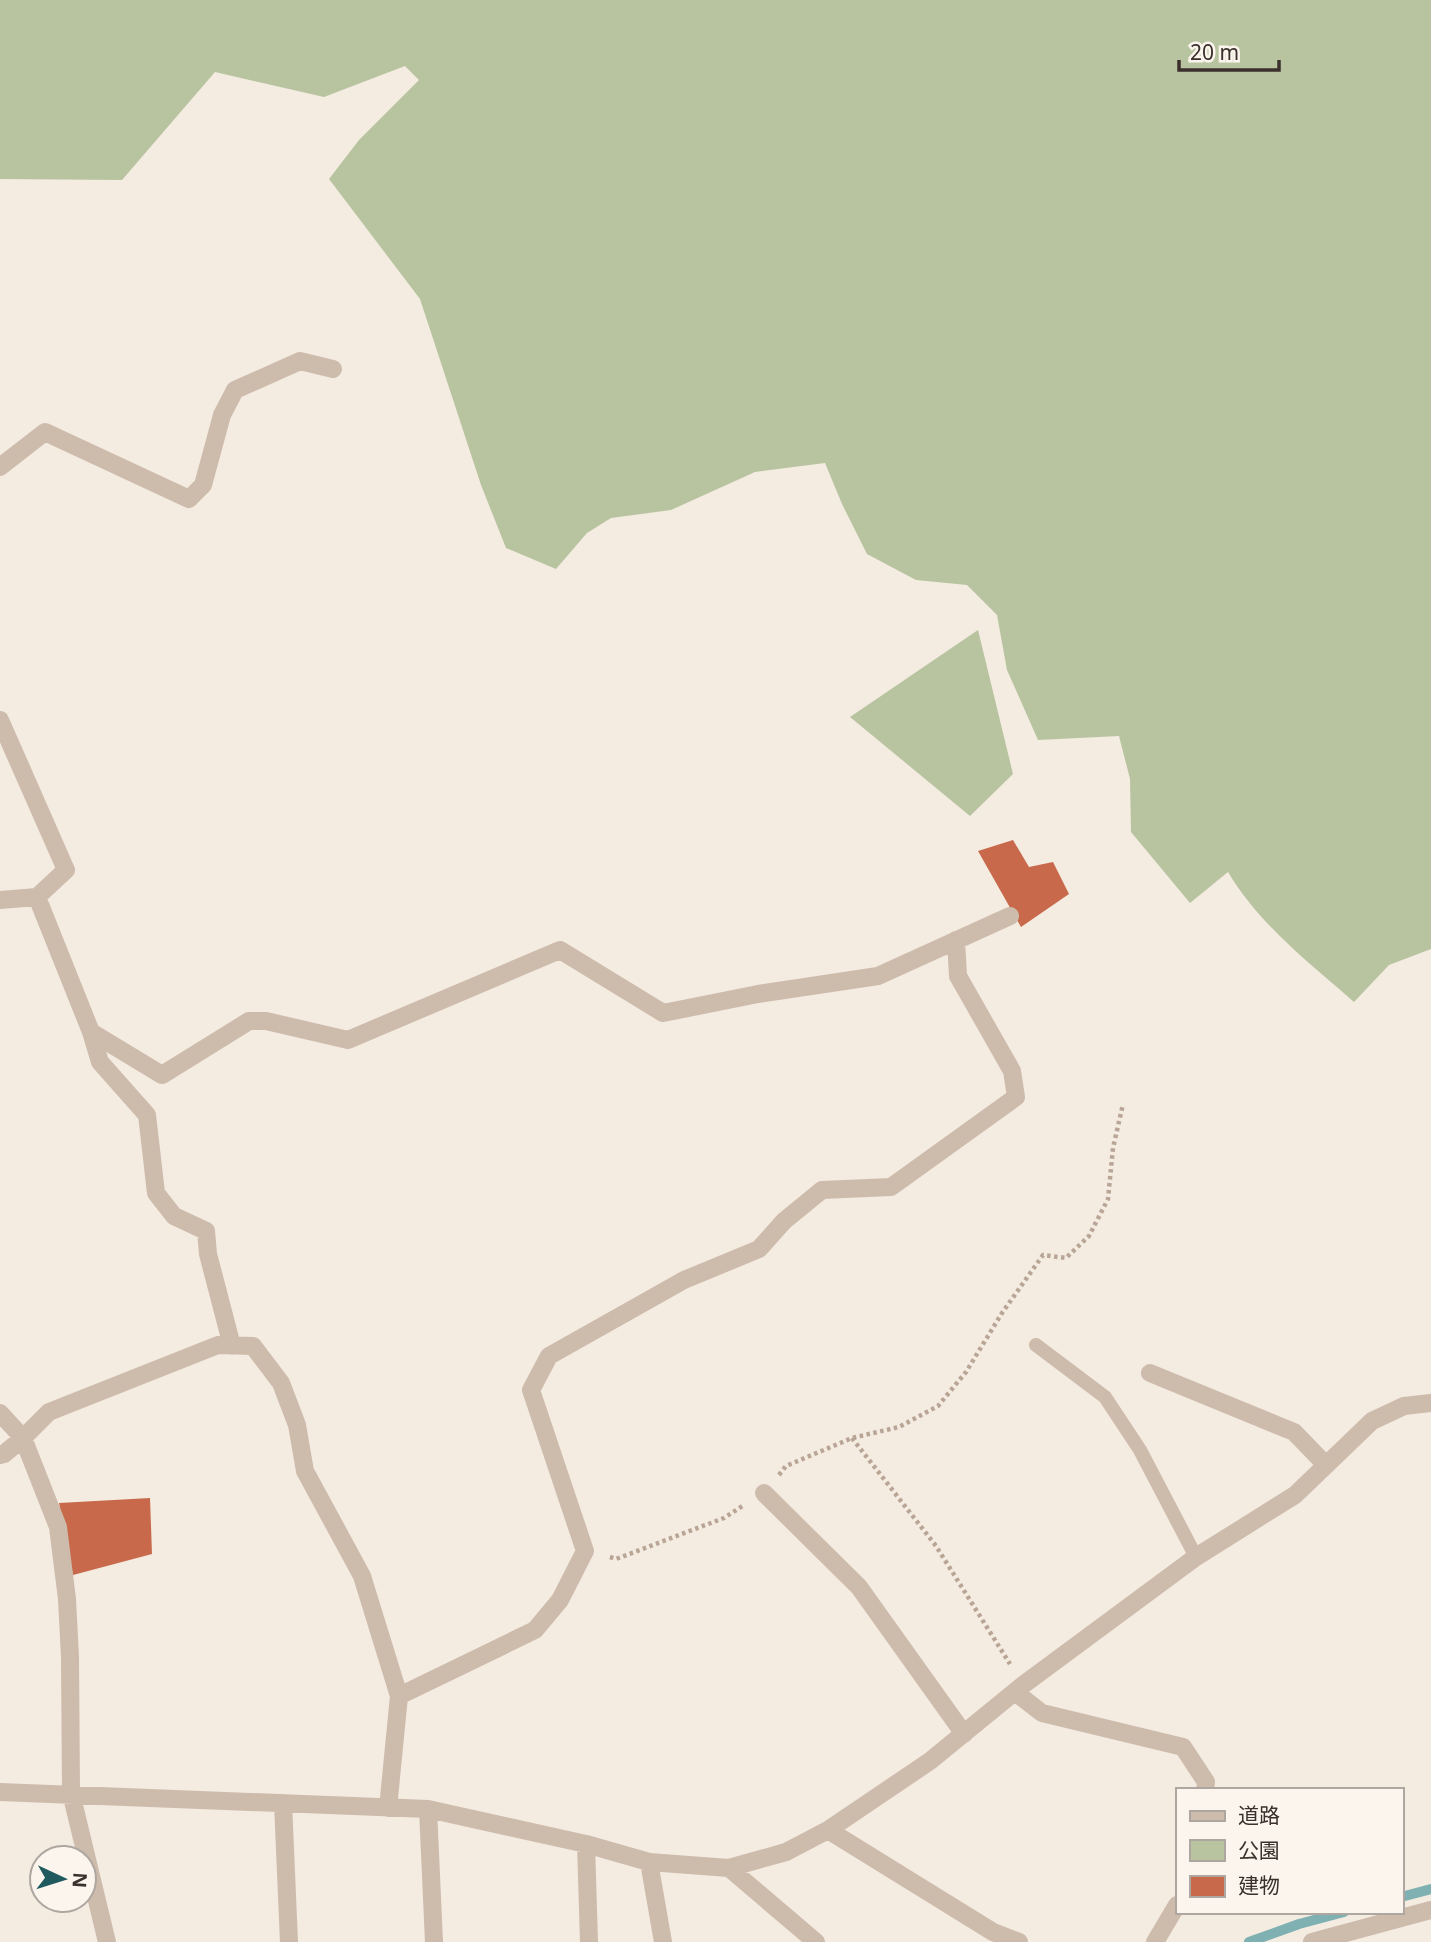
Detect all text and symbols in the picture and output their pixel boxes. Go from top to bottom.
scale bar [1179,28,1279,72]
text: 20 m [1190,38,1239,66]
legend [1176,1788,1403,1914]
text: 道路 [1238,1801,1280,1829]
text: 公園 [1238,1836,1280,1864]
north arrow [28,1844,98,1914]
text: 建物 [1238,1871,1280,1899]
text: N [66,1872,93,1889]

